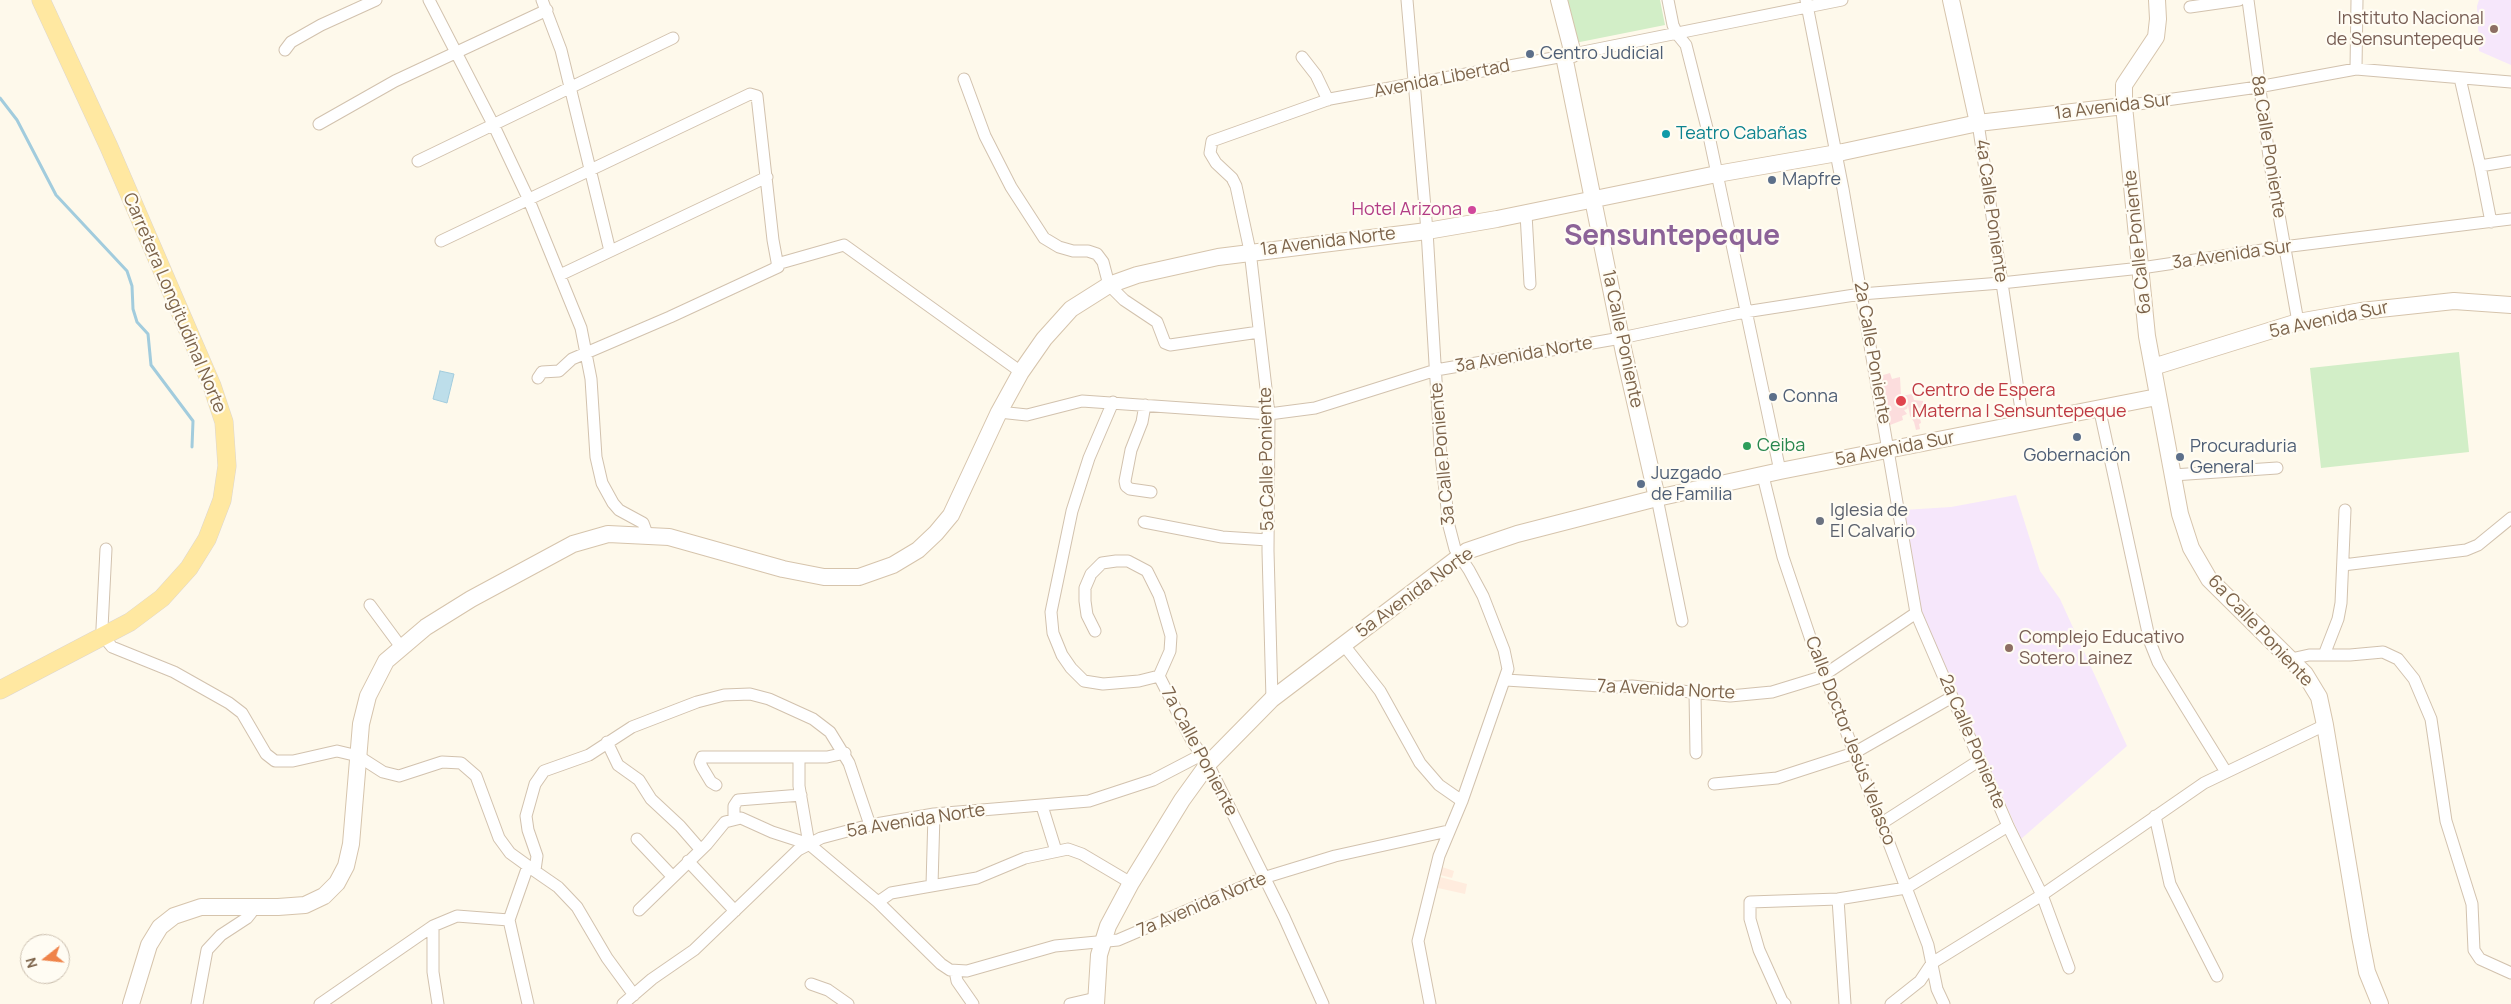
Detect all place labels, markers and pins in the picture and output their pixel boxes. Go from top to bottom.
place label: Instituto Nacional de Sensuntepeque [2326,8,2484,50]
marker: Instituto Nacional de Sensuntepeque [2488,23,2500,35]
place label: Centro Judicial [1540,43,1664,65]
marker: Centro Judicial [1524,48,1536,60]
place label: Teatro Cabañas [1676,123,1807,145]
marker: Teatro Cabañas [1660,128,1672,140]
place label: Mapfre [1782,169,1841,191]
marker: Mapfre [1766,174,1778,186]
place label: Hotel Arizona [1352,199,1462,221]
marker: Hotel Arizona [1466,204,1478,216]
place label: Centro de Espera Materna | Sensuntepeque [1912,380,2126,422]
place label: Conna [1783,386,1838,408]
marker: Conna [1767,391,1779,403]
marker: Centro de Espera Materna | Sensuntepeque [1894,394,1908,408]
marker: Gobernación [2071,431,2083,443]
place label: Ceiba [1757,435,1805,457]
place label: Procuraduria General [2190,436,2297,478]
marker: Ceiba [1741,440,1753,452]
place label: Gobernación [2024,445,2130,467]
marker: Procuraduria General [2174,451,2186,463]
place label: Juzgado de Familia [1651,463,1732,506]
marker: Juzgado de Familia [1635,478,1647,490]
place label: Iglesia de El Calvario [1830,500,1915,542]
marker: Iglesia de El Calvario [1814,515,1826,527]
place label: Complejo Educativo Sotero Lainez [2019,627,2184,670]
marker: Complejo Educativo Sotero Lainez [2003,642,2015,654]

